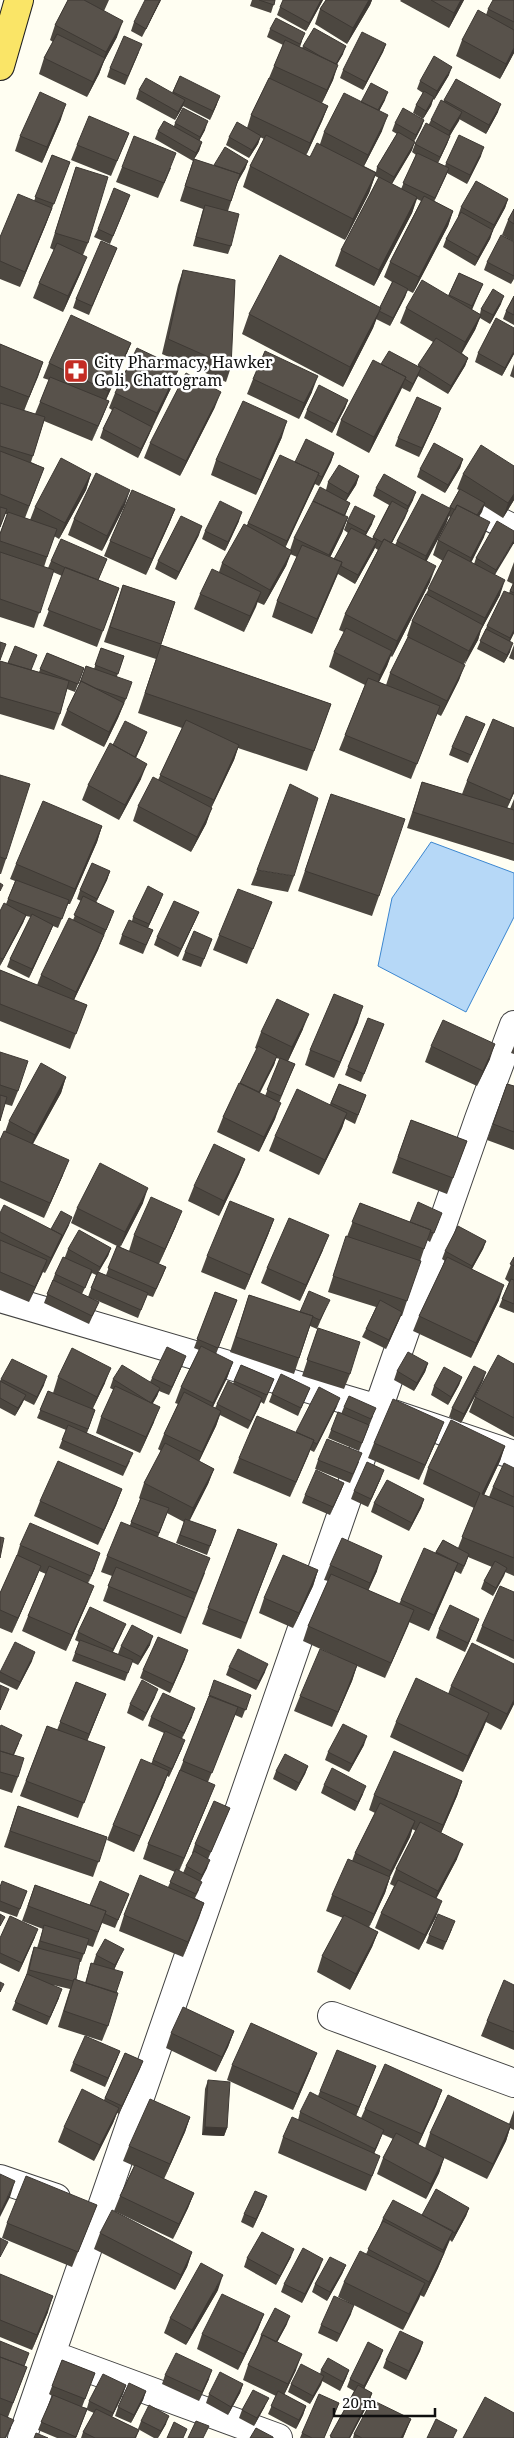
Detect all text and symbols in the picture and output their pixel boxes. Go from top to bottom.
place label: City Pharmacy, Hawker Goli, Chattogram [94,351,273,391]
pharmacy icon: City Pharmacy, Hawker Goli, Chattogram [63,358,89,384]
scale bar [334,2386,435,2418]
text: 20 m [342,2392,377,2412]

